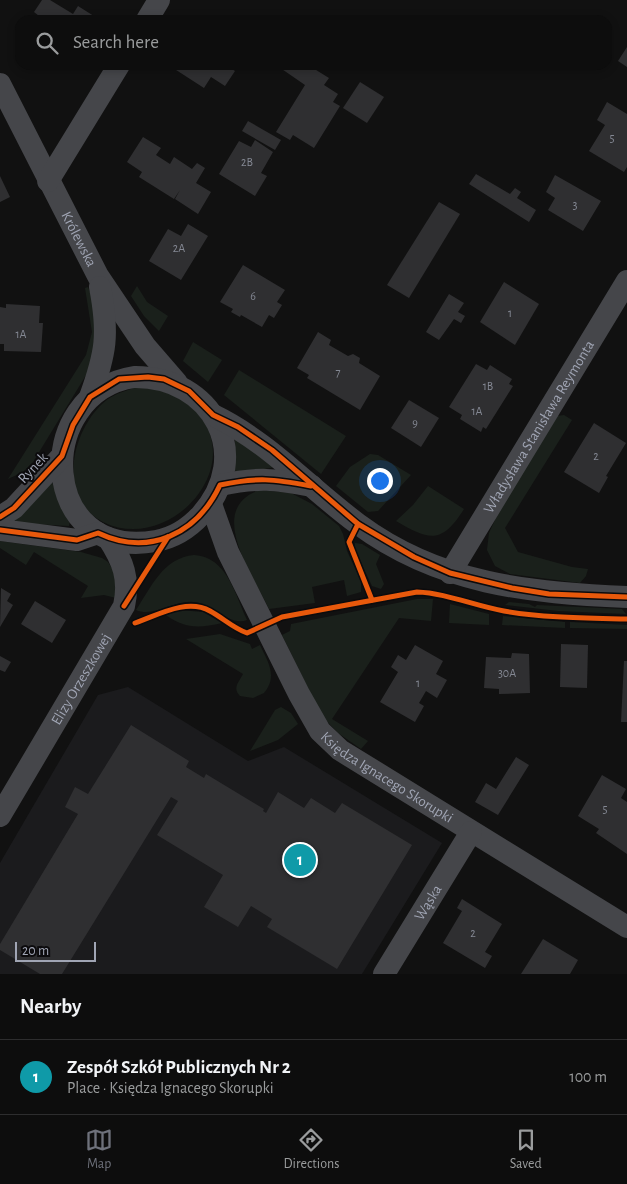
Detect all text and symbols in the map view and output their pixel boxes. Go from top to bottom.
search box [15,15,612,70]
icon: search [33,29,61,57]
text: Search here [73,33,159,52]
house number: 5 [609,132,615,144]
house number: 2B [241,156,253,168]
house number: 3 [573,199,578,211]
street label: Królewska [59,209,99,269]
house number: 2A [173,242,185,254]
house number: 6 [250,290,256,302]
house number: 1 [508,307,512,319]
house number: 1A [15,328,27,340]
street label: Władysława Stanisława Reymonta [481,338,597,516]
house number: 7 [335,366,341,378]
house number: 1B [483,380,493,392]
house number: 1A [471,405,483,417]
house number: 9 [412,417,418,429]
street label: Rynek [15,450,51,486]
house number: 2 [593,450,599,462]
your location [367,468,393,494]
street label: Elizy Orzeszkowej [48,631,114,727]
house number: 30A [498,667,516,679]
house number: 1 [416,677,420,689]
street label: Księdza Ignacego Skorupki [318,729,456,825]
house number: 5 [602,803,608,815]
pin: 1 [284,841,316,879]
street label: Wąska [411,882,444,923]
house number: 2 [470,927,476,939]
scale bar [15,939,96,962]
text: 20 m [22,944,49,958]
text: Nearby [20,996,81,1017]
text: Zespół Szkół Publicznych Nr 2 [67,1058,291,1077]
text: 1 [33,1069,39,1085]
text: 100 m [569,1069,607,1085]
text: Place · Księdza Ignacego Skorupki [67,1080,274,1096]
tab: Map [85,1126,113,1173]
tab: Directions [284,1126,339,1173]
tab: Saved [510,1126,542,1173]

